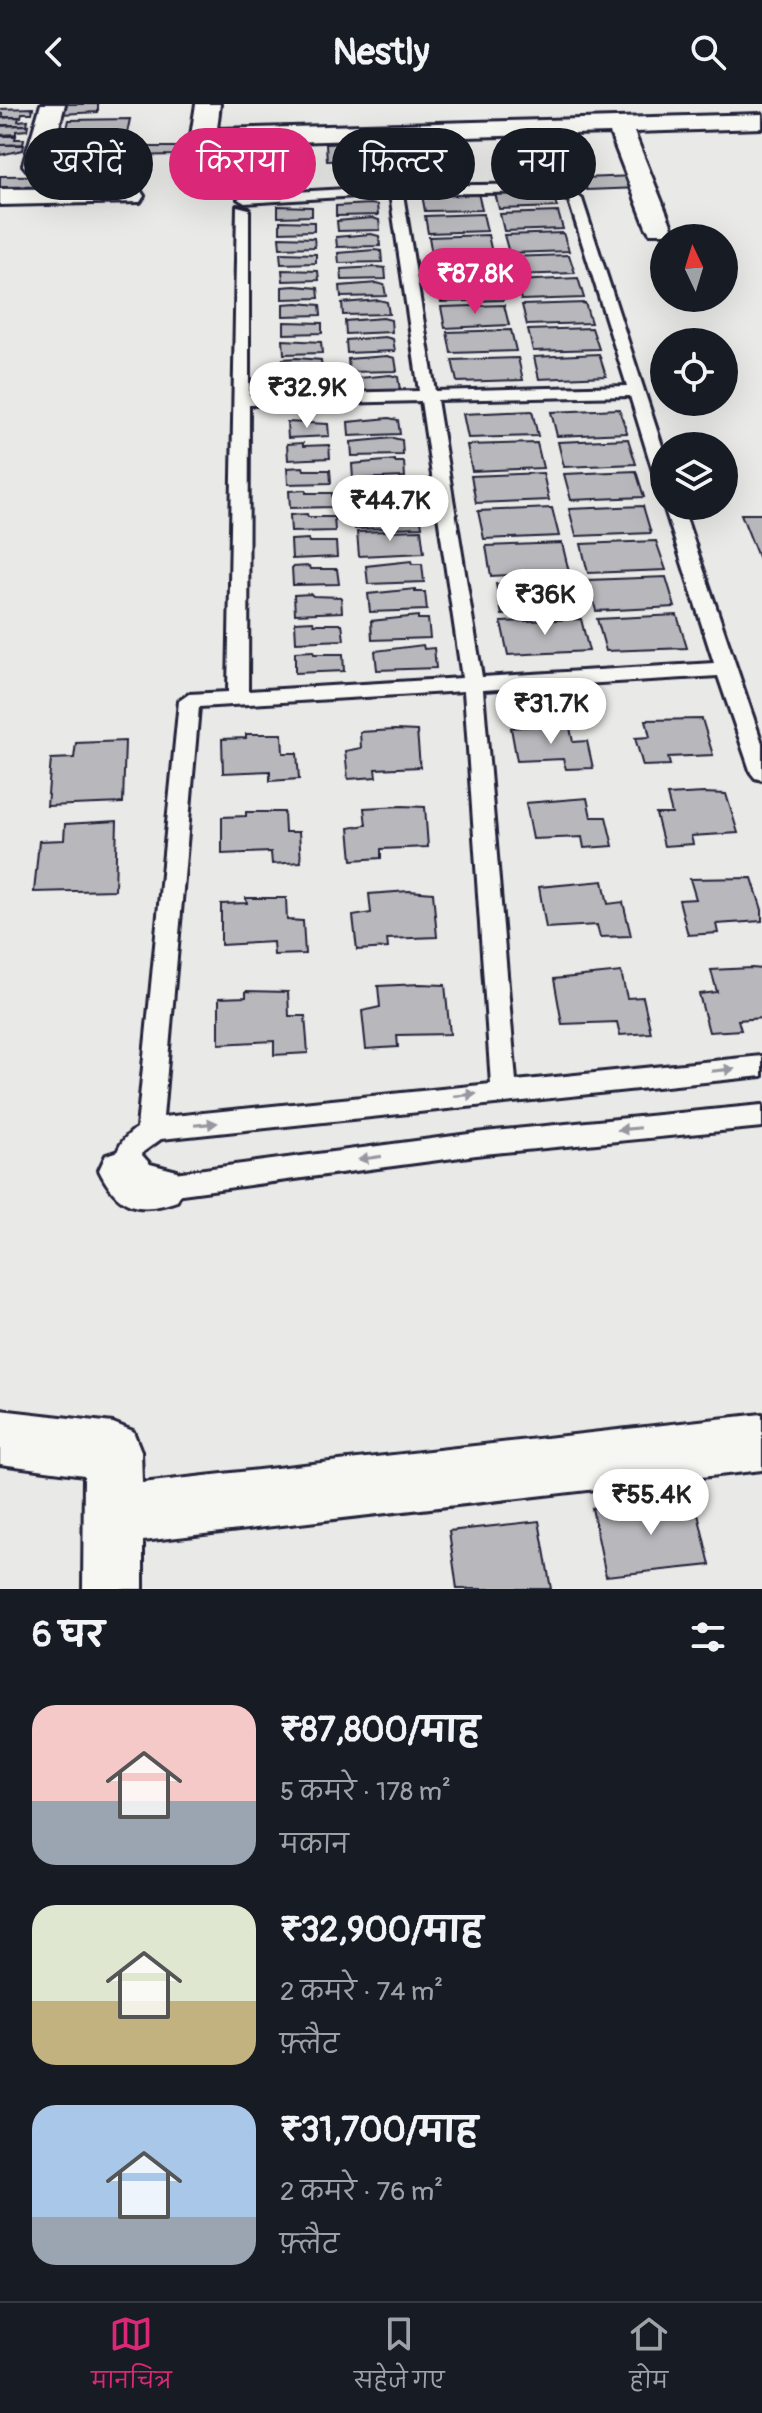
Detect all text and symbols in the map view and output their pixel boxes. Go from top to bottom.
icon: back [32,30,76,74]
text: Nestly [333,30,429,75]
icon: search [686,30,730,74]
chip: खरीदें [24,128,153,200]
chip: किराया [169,128,316,200]
chip: फ़िल्टर [332,128,475,200]
chip: नया [491,128,596,200]
north arrow [650,224,738,312]
map controls [650,224,738,520]
pin: ₹87.8K [410,248,540,316]
text: ₹87.8K [437,258,513,290]
button: locate [650,328,738,416]
pin: ₹32.9K [242,362,372,430]
text: ₹32.9K [267,372,347,404]
button: layers [650,432,738,520]
pin: ₹44.7K [325,475,455,543]
text: ₹44.7K [350,485,430,517]
pin: ₹36K [498,569,592,637]
text: ₹36K [515,579,575,611]
pin: ₹31.7K [486,678,616,746]
text: ₹31.7K [513,688,589,720]
one-way arrow [711,1063,736,1076]
one-way arrow [453,1088,478,1101]
one-way arrow [194,1117,219,1130]
one-way arrow [616,1122,641,1135]
one-way arrow [357,1152,382,1165]
pin: ₹55.4K [586,1469,716,1537]
text: ₹55.4K [611,1479,691,1511]
text: 6 घर [32,1614,104,1657]
icon: filters [686,1615,730,1659]
text: ₹87,800/माह [280,1709,480,1752]
icon: home [96,1737,192,1833]
text: 5 कमरे · 178 m² [280,1776,451,1808]
text: मकान [280,1829,349,1861]
text: ₹32,900/माह [280,1909,483,1952]
icon: home [96,1937,192,2033]
text: 2 कमरे · 74 m² [280,1976,443,2008]
text: फ़्लैट [280,2029,339,2061]
text: ₹31,700/माह [280,2109,478,2152]
icon: home [96,2137,192,2233]
text: 2 कमरे · 76 m² [280,2176,443,2208]
text: फ़्लैट [280,2229,339,2261]
tab: मानचित्र [91,2312,172,2405]
tab: सहेजे गए [354,2312,445,2405]
tab: होम [627,2312,671,2405]

